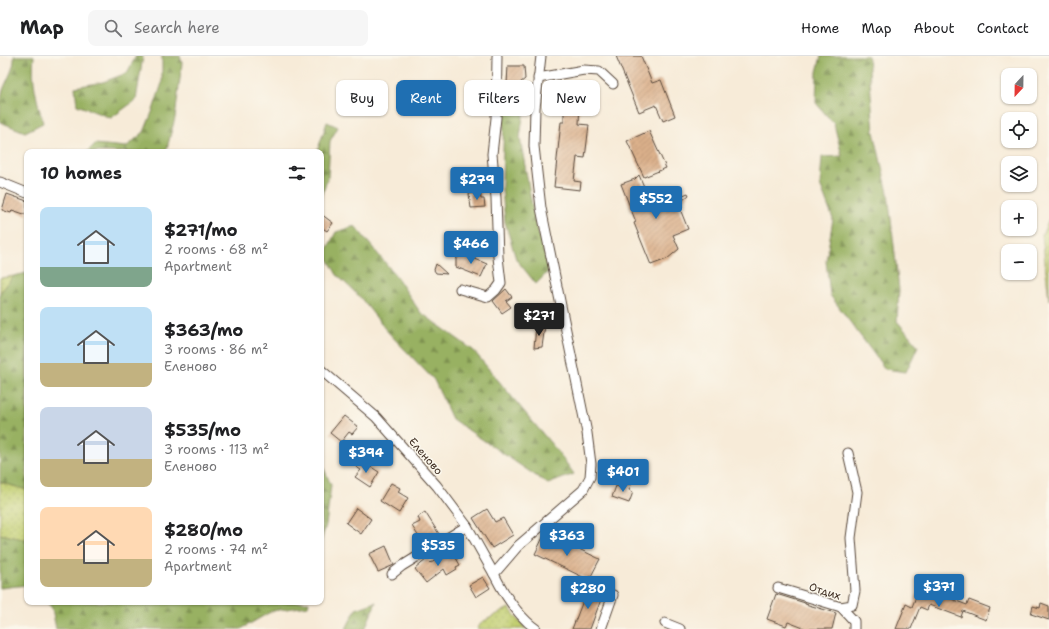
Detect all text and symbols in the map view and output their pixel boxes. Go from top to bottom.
search box [88,10,368,46]
text: Map [20,15,64,40]
icon: search [102,17,124,39]
text: Search here [134,18,220,38]
text: Home [801,19,840,37]
text: Map [862,19,892,37]
text: About [914,19,955,37]
text: Contact [977,19,1029,37]
north arrow [1001,68,1037,104]
map controls [1001,68,1037,280]
chip: Buy [336,80,388,116]
chip: Rent [396,80,456,116]
chip: Filters [464,80,534,116]
chip: New [542,80,600,116]
button: locate [1001,112,1037,148]
button: layers [1001,156,1037,192]
text: 10 homes [40,162,122,184]
icon: filters [286,162,308,184]
pin: $279 [453,167,501,201]
text: $279 [459,171,495,188]
pin: $552 [632,186,680,220]
text: $552 [639,190,673,207]
button: + [1001,200,1037,236]
text: $271/mo [164,219,238,241]
icon: home [72,223,120,271]
pin: $466 [447,231,495,265]
text: $466 [453,235,489,252]
text: 2 rooms · 68 m² [164,241,268,258]
button: − [1001,244,1037,280]
text: Apartment [164,258,232,275]
pin: $271 [515,303,563,337]
text: $271 [523,307,555,324]
text: $363/mo [164,319,243,341]
icon: home [72,323,120,371]
text: 3 rooms · 86 m² [164,341,268,358]
text: Еленово [164,358,217,375]
text: $535/mo [164,419,241,441]
icon: home [72,423,120,471]
street label: Еленово [405,435,446,478]
pin: $394 [342,440,390,474]
text: 3 rooms · 113 m² [164,441,269,458]
text: $394 [348,444,384,461]
text: Еленово [164,458,217,475]
pin: $401 [599,459,647,493]
text: $401 [607,463,639,480]
text: $280/mo [164,519,243,541]
icon: home [72,523,120,571]
pin: $363 [543,523,591,557]
text: $363 [549,527,585,544]
pin: $535 [414,533,462,567]
text: $535 [421,537,455,554]
text: 2 rooms · 74 m² [164,541,268,558]
text: Apartment [164,558,232,575]
pin: $371 [915,574,963,608]
pin: $280 [564,576,612,610]
text: $371 [923,578,955,595]
street label: Отдих [807,579,843,604]
text: $280 [570,580,606,597]

